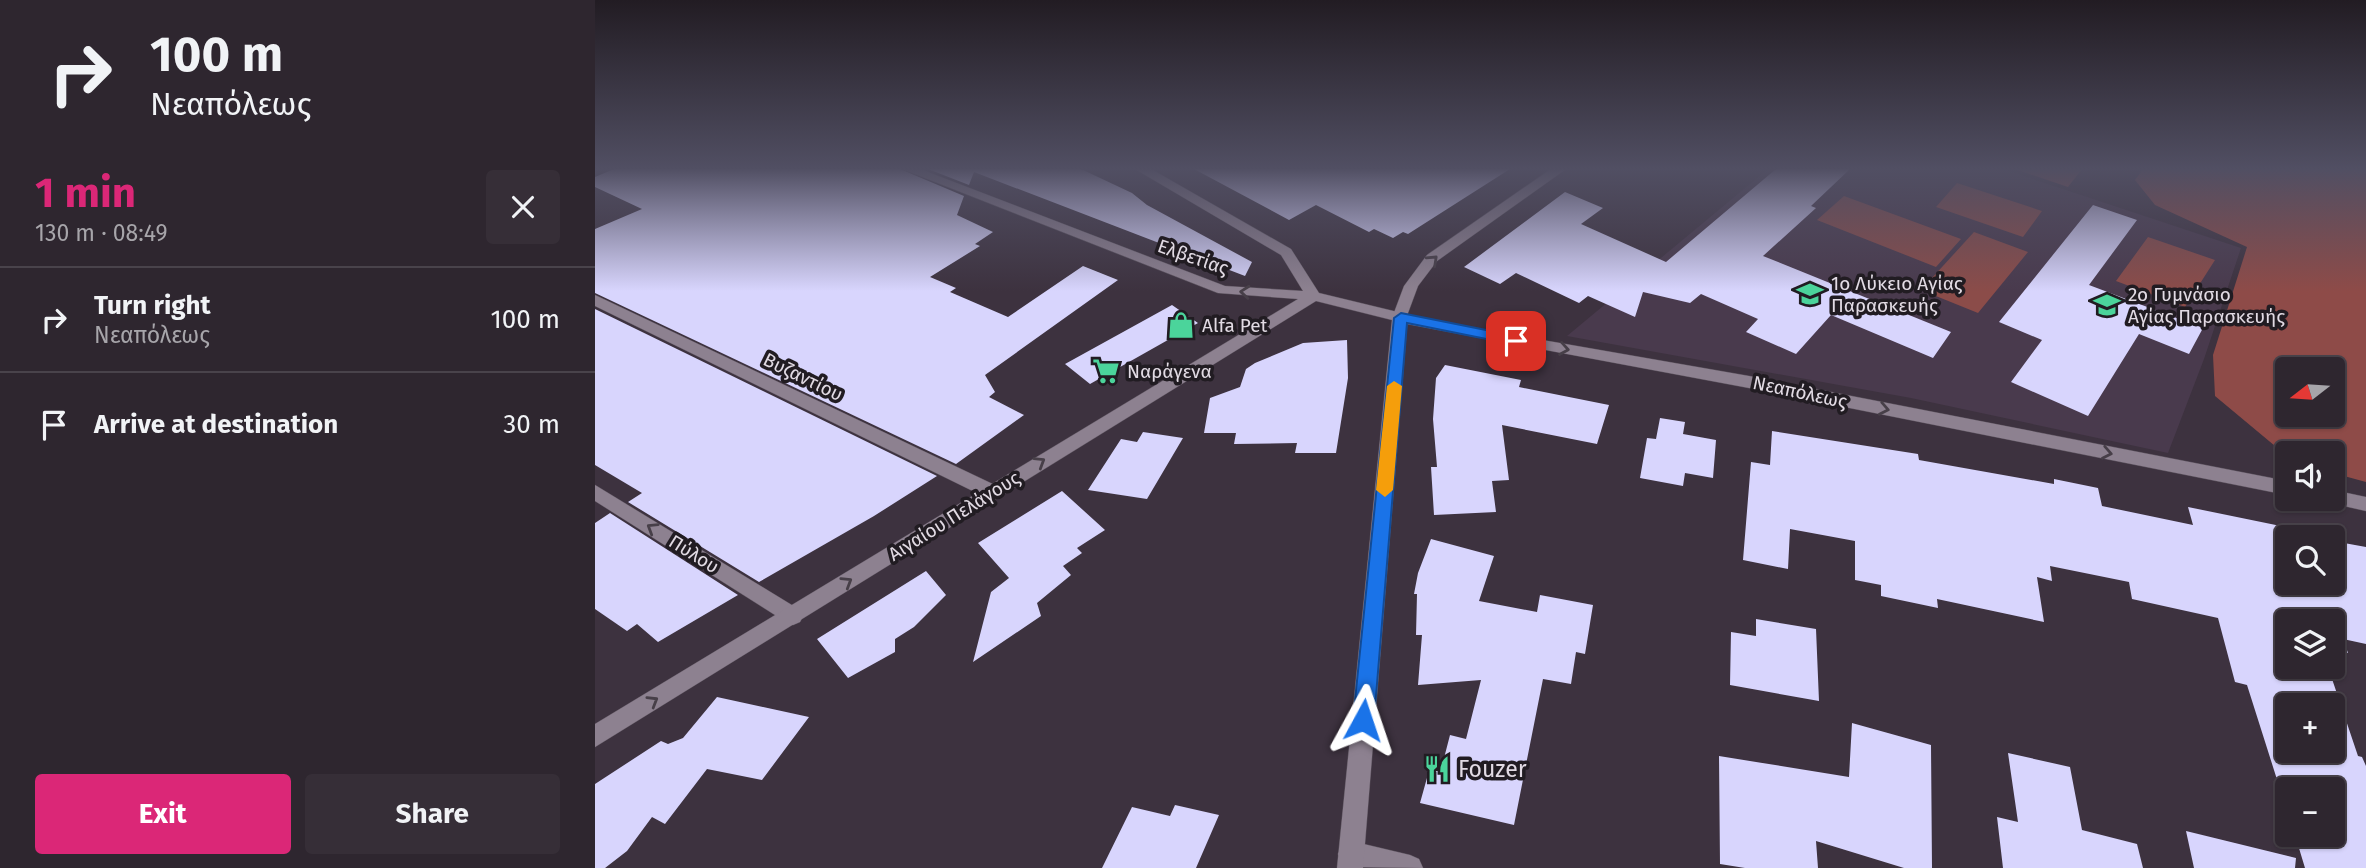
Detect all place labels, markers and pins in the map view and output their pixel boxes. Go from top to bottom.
place label: 1ο Λύκειο Αγίας Παρασκευής [1831,272,1963,317]
school or university icon: 1ο Λύκειο Αγίας Παρασκευής [1795,279,1825,309]
place label: 2ο Γυμνάσιο Αγίας Παρασκευής [2128,283,2285,328]
school or university icon: 2ο Γυμνάσιο Αγίας Παρασκευής [2092,290,2122,320]
shop icon: Alfa Pet [1166,310,1196,340]
pin [1486,311,1546,371]
place label: Alfa Pet [1202,314,1268,337]
supermarket icon: Ναράγενα [1091,356,1121,386]
place label: Ναράγενα [1127,360,1212,383]
restaurant icon: Fouzer [1422,754,1452,784]
place label: Fouzer [1458,755,1527,783]

